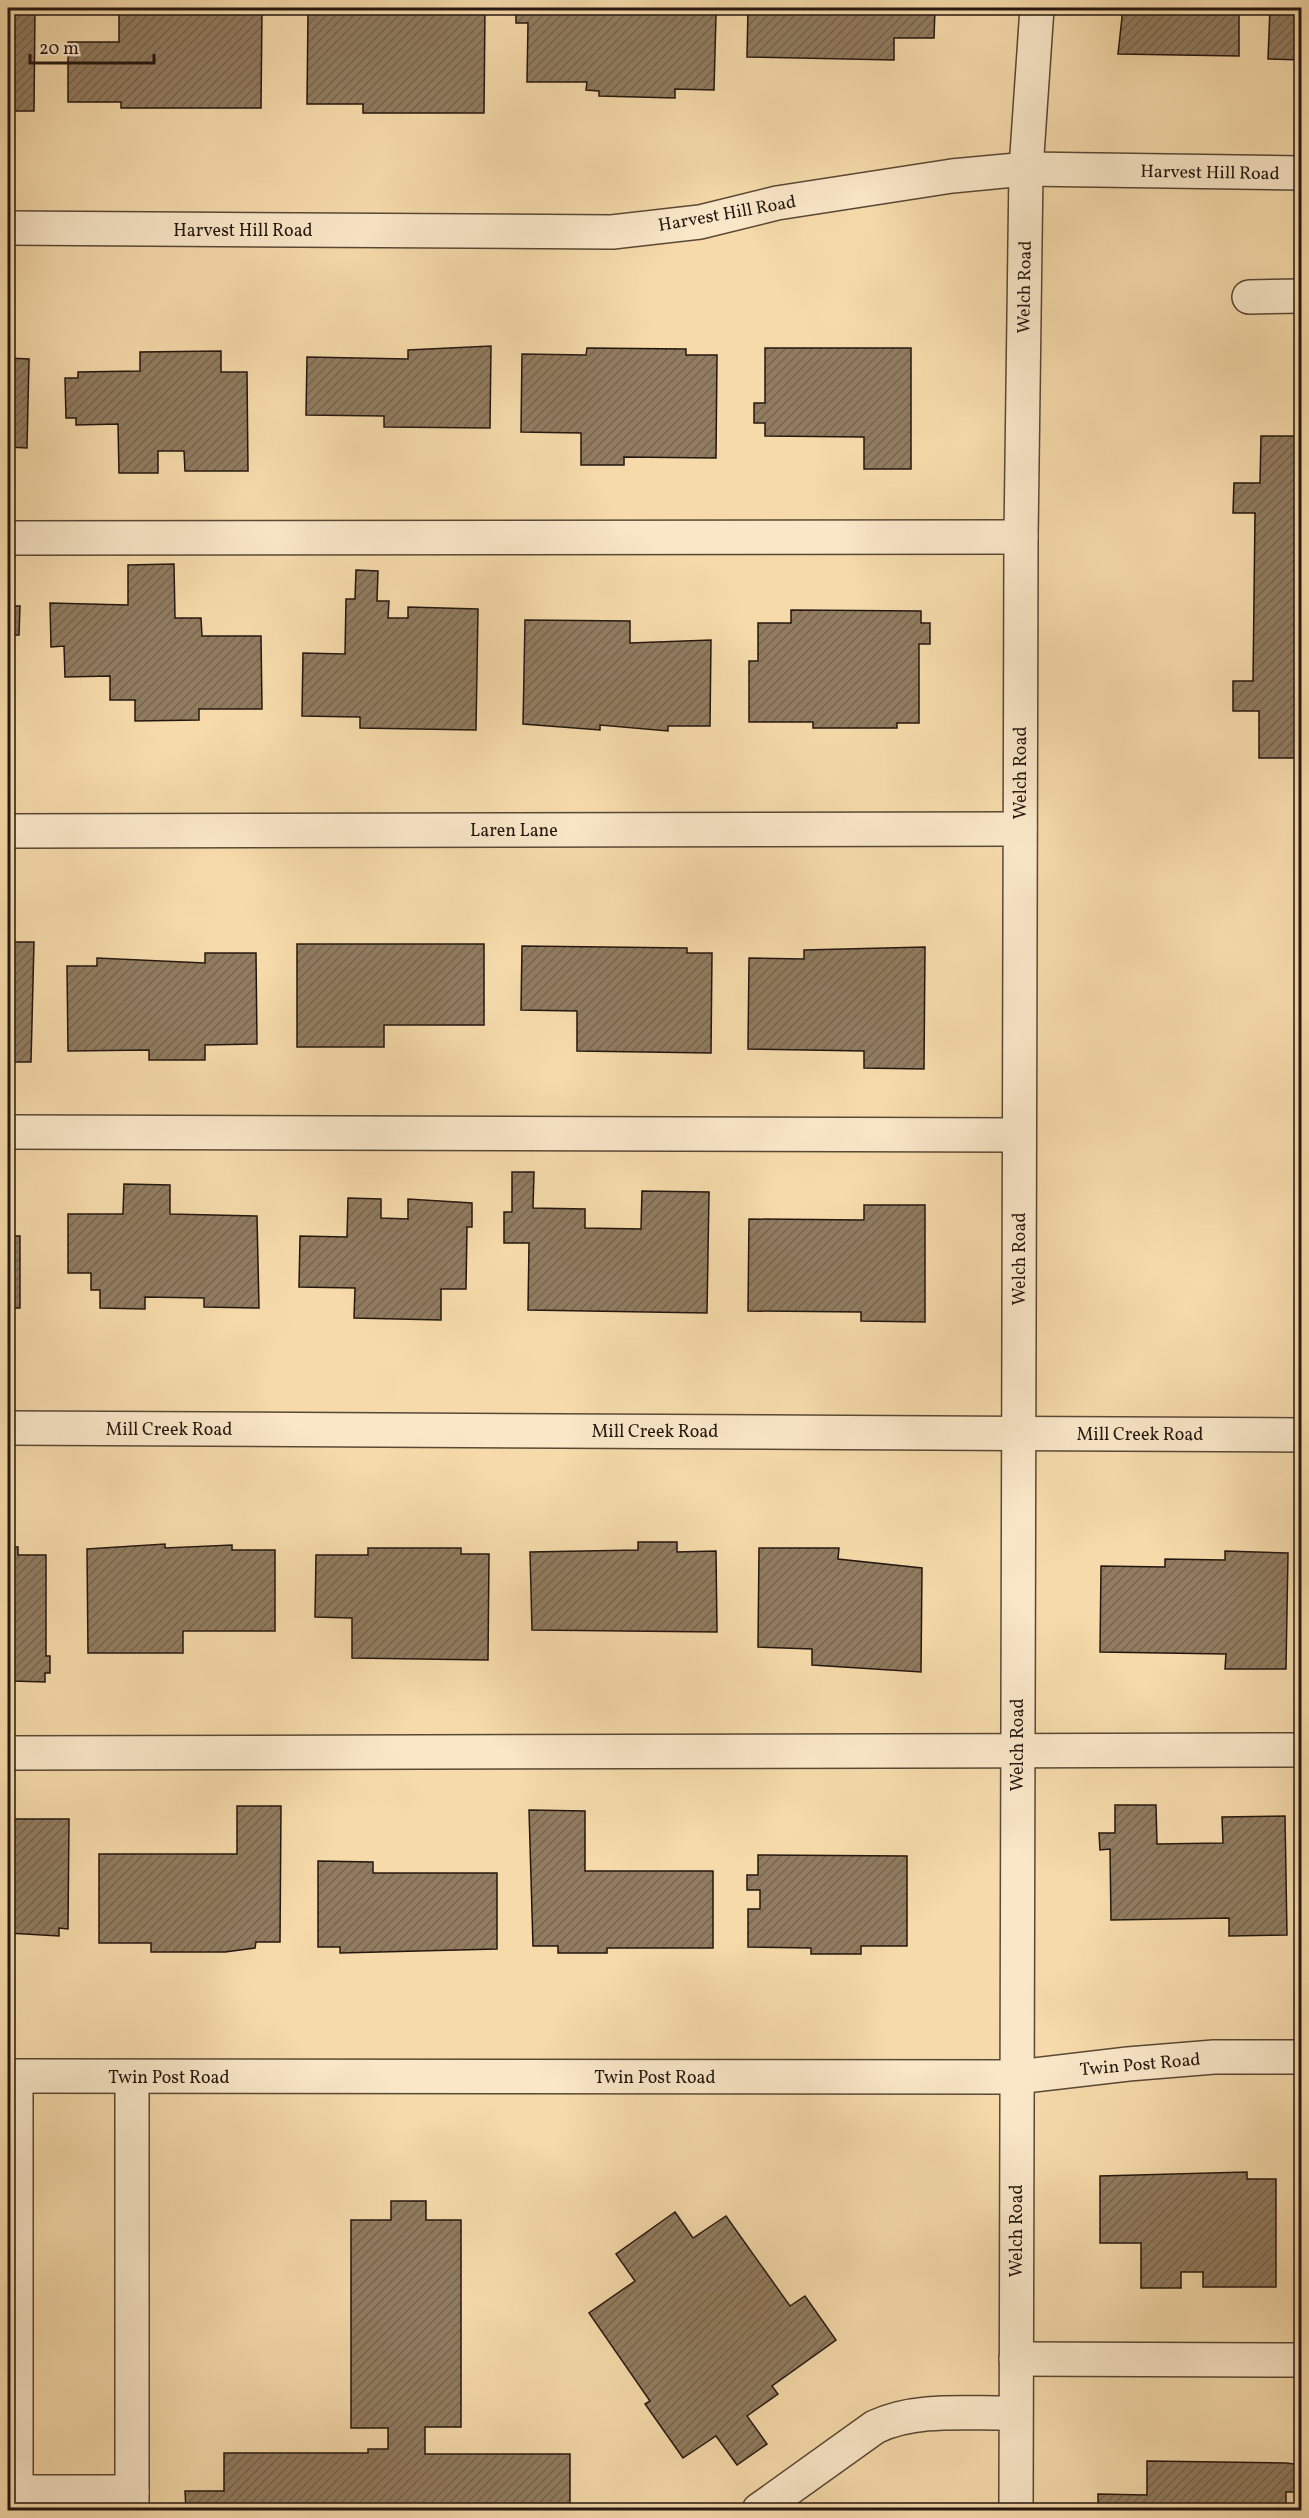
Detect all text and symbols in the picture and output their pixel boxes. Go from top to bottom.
scale bar [30,27,154,65]
text: 20 m [39,37,79,62]
street label: Harvest Hill Road [1140,160,1280,187]
street label: Harvest Hill Road [656,190,798,239]
street label: Harvest Hill Road [173,219,313,244]
street label: Welch Road [1012,240,1039,334]
street label: Welch Road [1009,726,1034,820]
street label: Laren Lane [470,819,558,844]
street label: Welch Road [1008,1212,1033,1306]
street label: Mill Creek Road [106,1418,232,1443]
street label: Mill Creek Road [592,1420,718,1445]
street label: Mill Creek Road [1077,1423,1203,1448]
street label: Welch Road [1006,1698,1031,1792]
street label: Twin Post Road [1079,2048,1202,2083]
street label: Twin Post Road [108,2066,230,2091]
street label: Twin Post Road [594,2066,716,2091]
street label: Welch Road [1005,2184,1030,2278]

